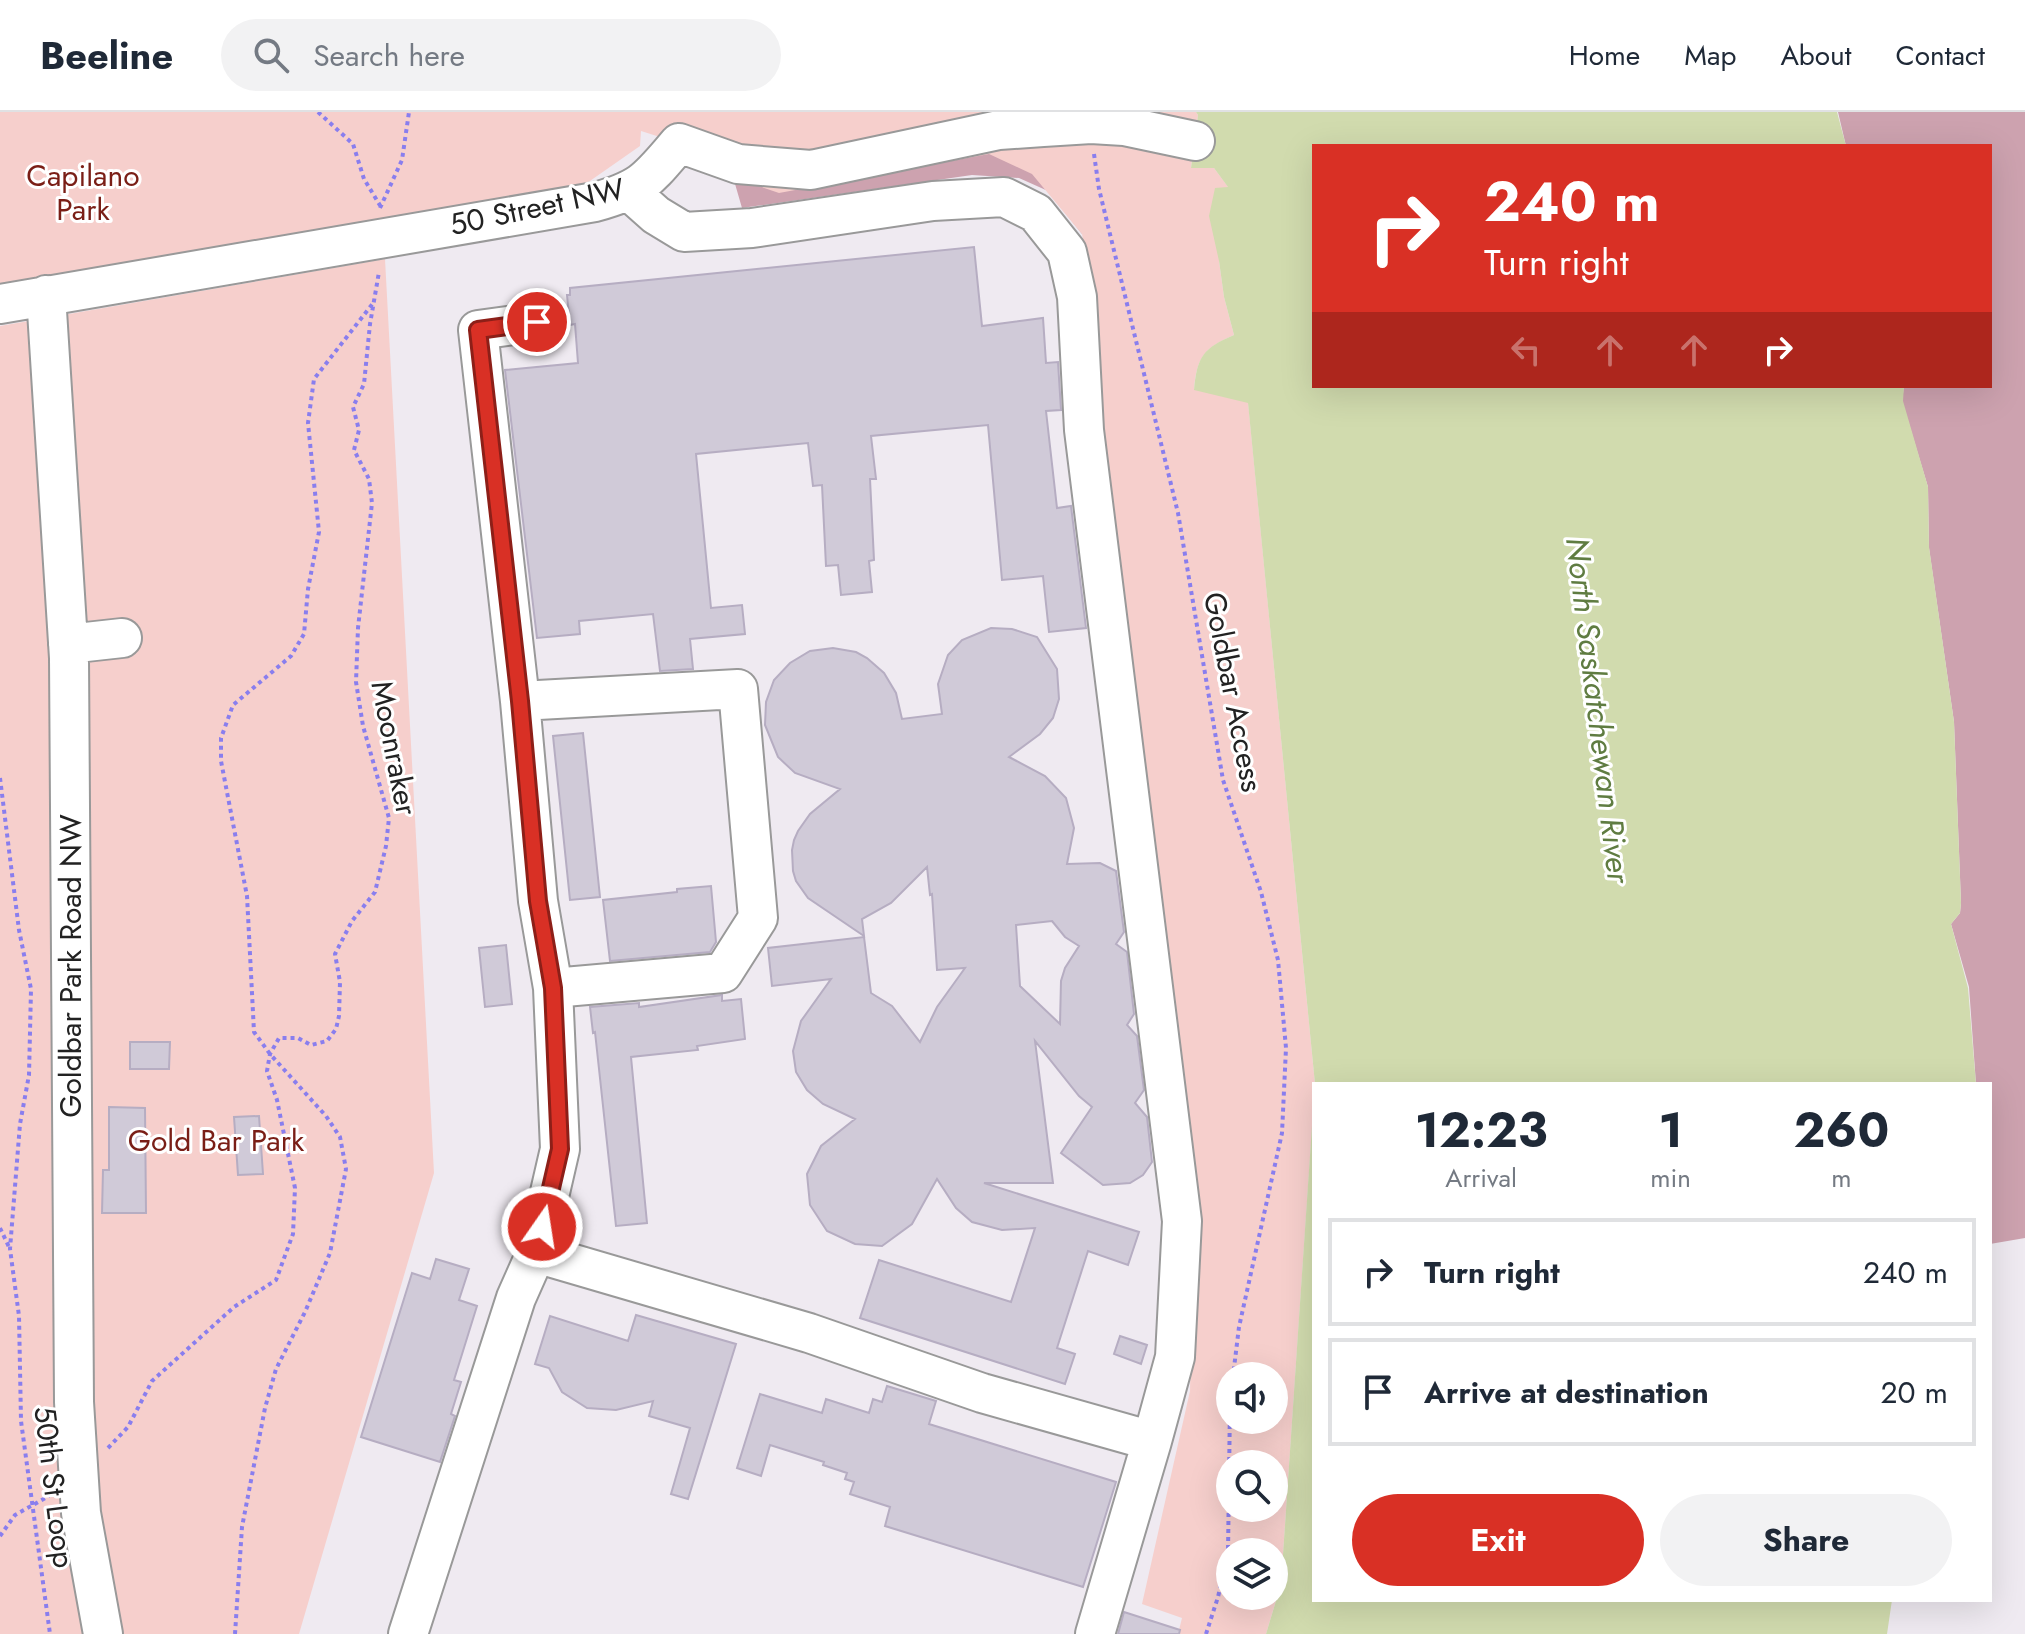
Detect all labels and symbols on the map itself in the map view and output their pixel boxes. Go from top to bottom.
park label: Capilano Park [26,154,140,231]
street label: 50 Street NW [446,167,628,246]
pin [503,288,571,356]
water label: North Saskatchewan River [1554,535,1642,888]
street label: Goldbar Access [1193,588,1274,795]
street label: Moonraker [360,677,429,819]
street label: Goldbar Park Road NW [49,814,92,1118]
park label: Gold Bar Park [128,1119,305,1162]
position arrow [500,1185,584,1269]
street label: 50th St Loop [23,1403,86,1570]

